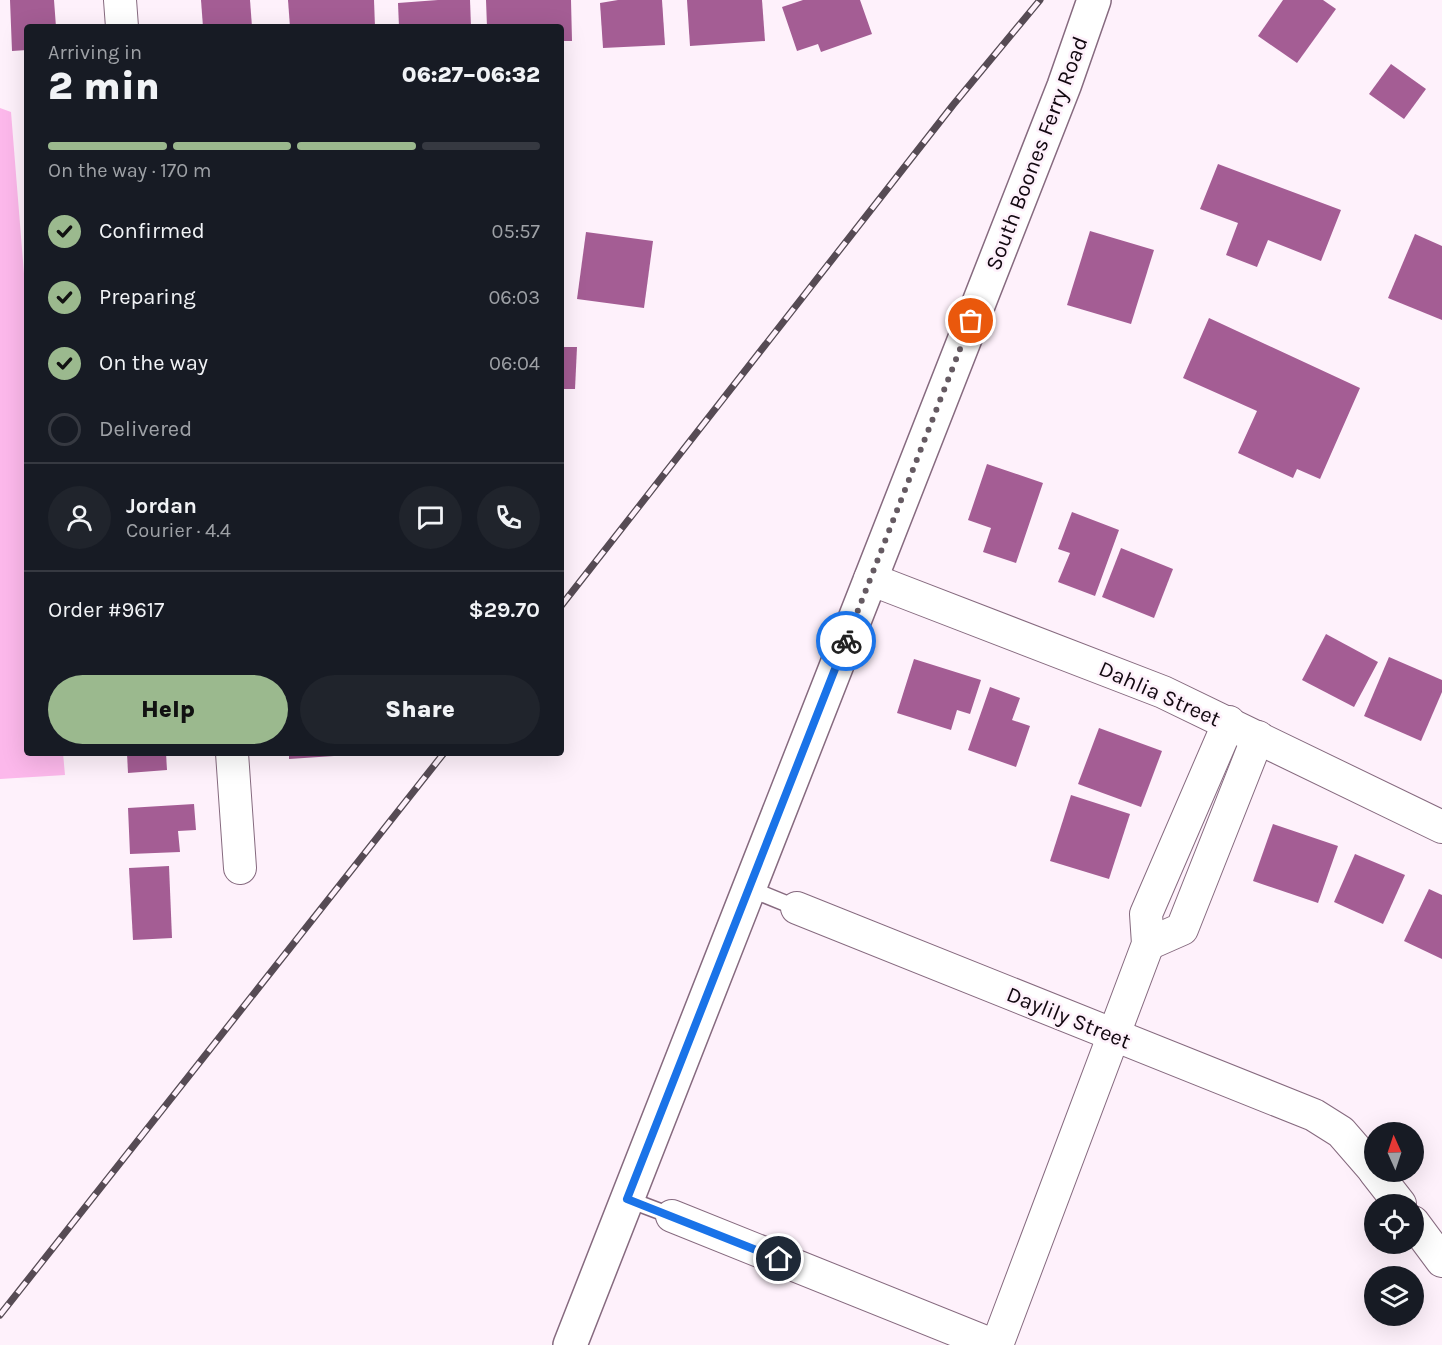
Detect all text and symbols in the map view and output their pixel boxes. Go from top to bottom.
street label: South Boones Ferry Road [980,33,1094,274]
text: Arriving in [48,41,142,64]
text: 06:27–06:32 [402,62,540,88]
text: 2 min [48,63,160,109]
text: On the way · 170 m [48,159,212,182]
icon: check [48,215,81,248]
text: Confirmed [99,218,205,244]
text: 05:57 [492,220,540,243]
icon: check [48,281,81,314]
text: Preparing [99,284,196,310]
text: 06:03 [488,286,540,309]
pin [945,295,996,346]
icon: bag [954,304,987,337]
icon: check [48,347,81,380]
text: On the way [99,350,208,376]
text: 06:04 [489,352,540,375]
text: Delivered [99,416,192,442]
button: person [48,486,111,549]
button: chat [399,486,462,549]
button: phone [477,486,540,549]
text: Jordan [126,493,197,519]
text: Courier · 4.4 [126,519,231,542]
text: Order #9617 [48,597,164,623]
text: $29.70 [469,597,540,623]
courier [816,611,876,671]
icon: bike [830,625,863,658]
street label: Dahlia Street [1095,656,1224,732]
button: Help [48,675,288,744]
button: Share [300,675,540,744]
street label: Daylily Street [1003,981,1135,1055]
north arrow [1364,1122,1424,1182]
map controls [1364,1122,1424,1326]
button: locate [1364,1194,1424,1254]
pin [753,1233,804,1284]
icon: home [762,1242,795,1275]
button: layers [1364,1266,1424,1326]

